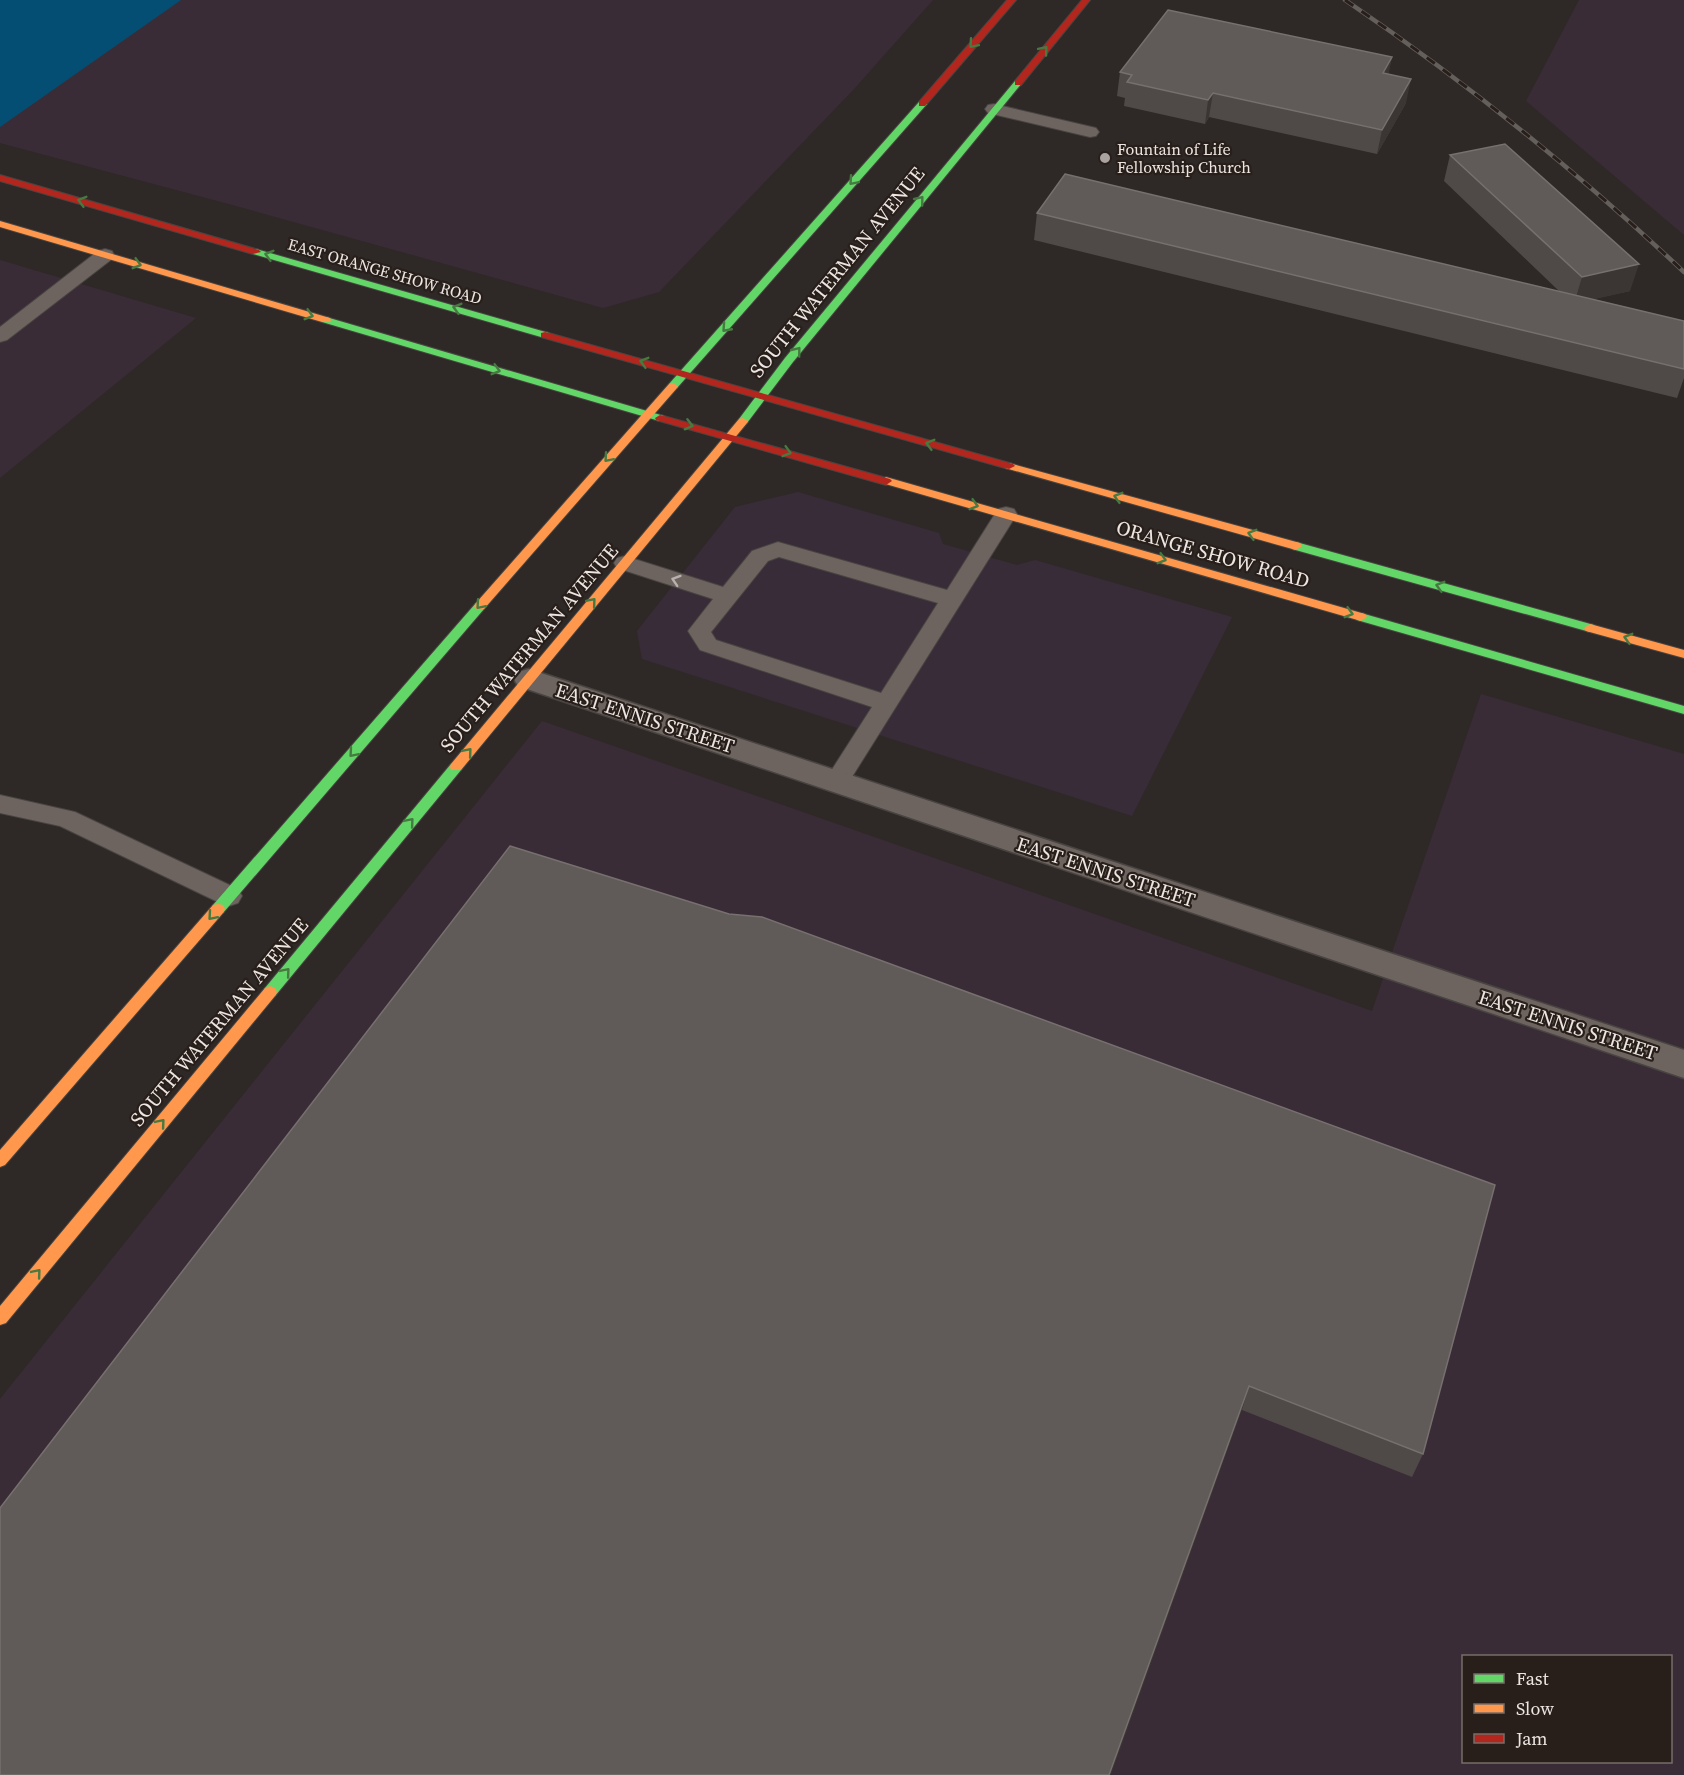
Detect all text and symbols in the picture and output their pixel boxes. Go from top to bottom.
one-way arrow [969,37,980,48]
one-way arrow [1037,46,1048,57]
place label: Fountain of Life Fellowship Church [1117,138,1251,178]
marker: Fountain of Life Fellowship Church [1098,151,1112,165]
street label: SOUTH WATERMAN AVENUE [743,161,931,383]
one-way arrow [849,174,860,185]
one-way arrow [77,196,88,208]
one-way arrow [913,196,924,207]
street label: EAST ORANGE SHOW ROAD [285,233,485,309]
one-way arrow [264,250,275,262]
one-way arrow [131,257,142,269]
one-way arrow [452,303,463,315]
one-way arrow [303,308,313,320]
one-way arrow [722,322,733,332]
one-way arrow [789,347,800,358]
one-way arrow [639,357,650,369]
one-way arrow [490,363,500,375]
one-way arrow [683,418,694,430]
one-way arrow [925,439,936,451]
one-way arrow [781,445,792,457]
one-way arrow [604,451,615,461]
one-way arrow [1113,491,1123,504]
one-way arrow [969,498,979,511]
street label: ORANGE SHOW ROAD [1113,513,1313,595]
one-way arrow [1247,529,1258,541]
street label: SOUTH WATERMAN AVENUE [433,538,625,758]
one-way arrow [1157,552,1167,565]
one-way arrow [671,574,682,587]
one-way arrow [1435,581,1446,593]
one-way arrow [476,598,487,609]
one-way arrow [585,598,596,609]
one-way arrow [1344,606,1354,619]
one-way arrow [1623,633,1634,645]
street label: EAST ENNIS STREET [552,676,738,760]
one-way arrow [349,746,360,757]
one-way arrow [460,748,471,759]
one-way arrow [402,818,413,829]
street label: EAST ENNIS STREET [1013,830,1199,914]
one-way arrow [208,909,219,920]
street label: SOUTH WATERMAN AVENUE [123,912,315,1132]
one-way arrow [278,968,289,979]
street label: EAST ENNIS STREET [1475,983,1661,1067]
one-way arrow [154,1119,165,1130]
one-way arrow [30,1269,41,1280]
legend [1462,1655,1672,1763]
text: Fast [1516,1666,1549,1691]
text: Slow [1516,1696,1554,1721]
text: Jam [1515,1726,1548,1751]

